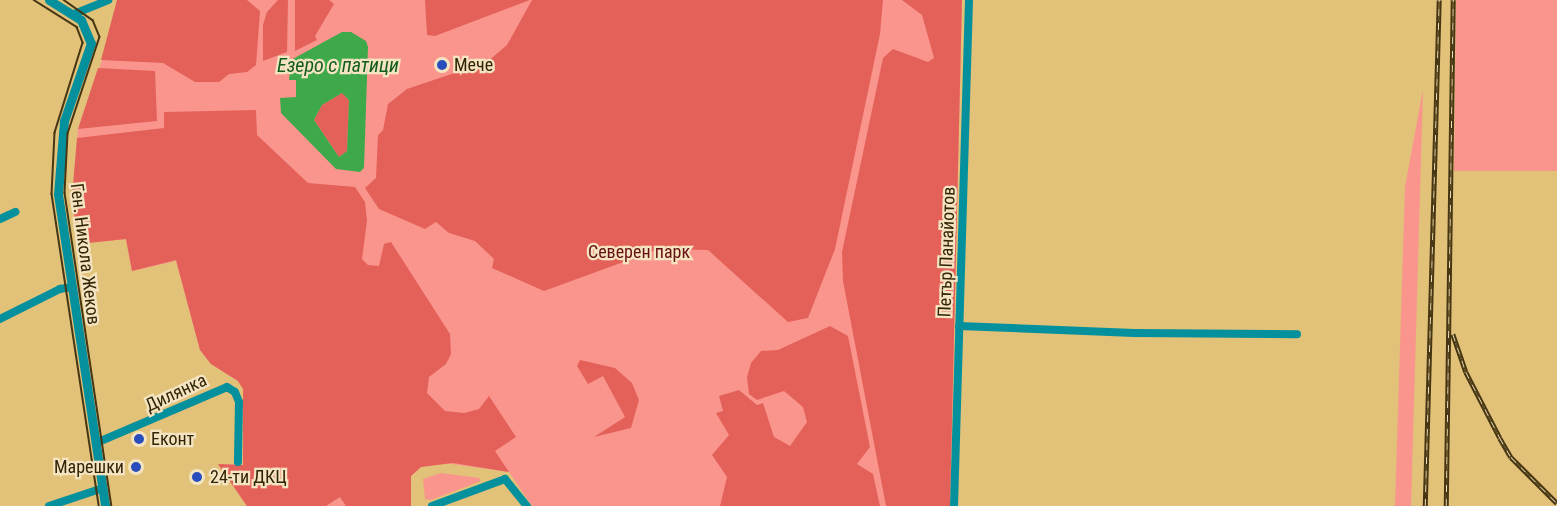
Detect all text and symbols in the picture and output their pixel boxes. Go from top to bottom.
water label: Езеро с патици [277,53,399,77]
place label: Мече [454,54,493,76]
marker: Мече [435,58,449,72]
street label: Ген. Никола Жеков [66,182,104,326]
street label: Петър Панайотов [934,186,960,318]
park label: Северен парк [588,241,690,263]
street label: Дилянка [142,369,210,417]
place label: Еконт [151,428,194,450]
marker: Еконт [132,432,146,446]
place label: Марешки [54,456,124,478]
marker: Марешки [129,460,143,474]
place label: 24-ти ДКЦ [210,466,287,488]
marker: 24-ти ДКЦ [188,468,206,486]

